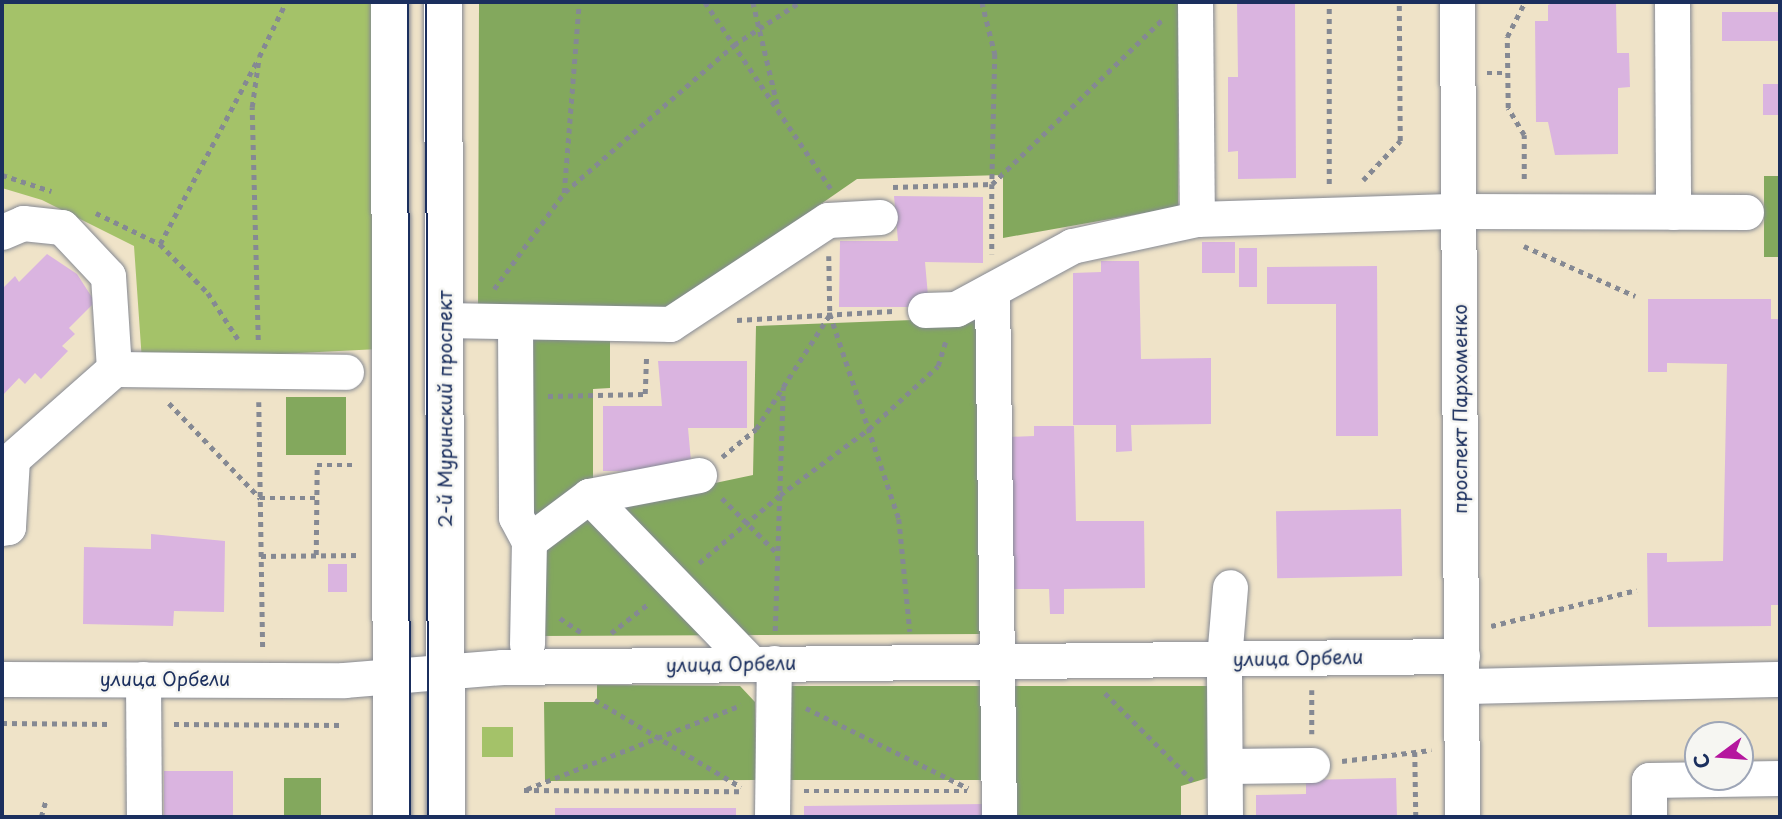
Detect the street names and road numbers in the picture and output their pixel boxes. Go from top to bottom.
street label: 2-й Муринский проспект [434,290,456,528]
street label: проспект Пархоменко [1449,304,1471,514]
street label: улица Орбели [1232,645,1364,671]
street label: улица Орбели [665,651,797,677]
street label: улица Орбели [99,668,231,690]

